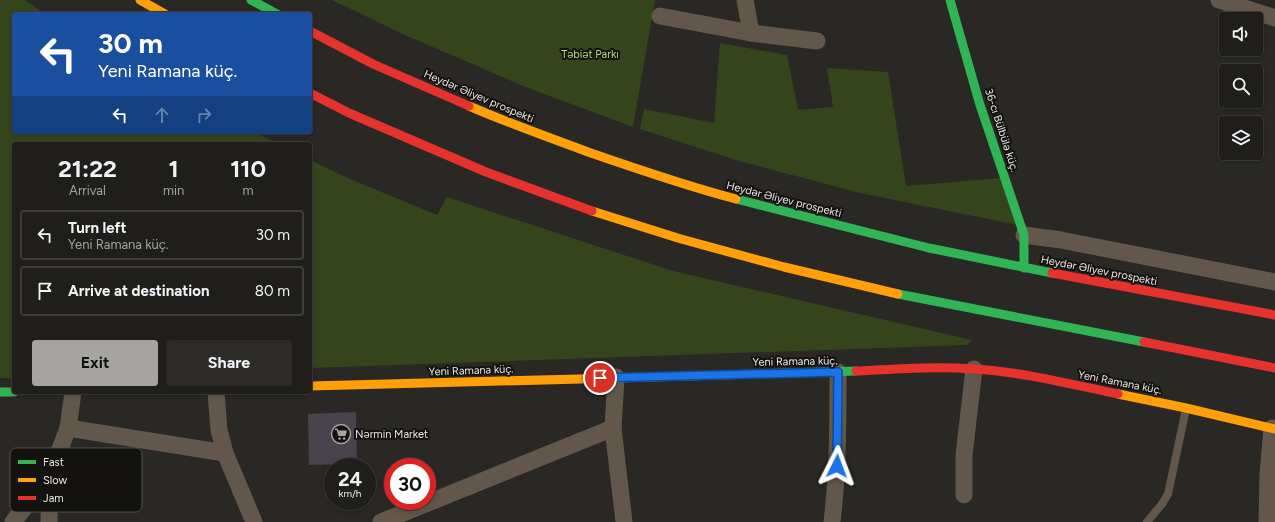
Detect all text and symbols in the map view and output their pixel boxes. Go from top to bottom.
map controls [1219,12,1263,160]
button: sound [1219,12,1263,56]
text: 30 m [98,26,163,60]
icon: left [32,28,84,80]
park label: Təbiət Parkı [561,48,619,61]
text: Yeni Ramana küç. [98,60,237,82]
button: search [1219,64,1263,108]
street label: Heydər Əliyev prospekti [422,67,536,126]
street label: 36-cı Bülbülə küç. [982,87,1021,173]
icon: left [109,104,131,126]
icon: ahead [151,104,173,126]
icon: right [193,104,215,126]
button: layers [1219,116,1263,160]
text: 21:22 [58,154,117,183]
text: 1 [169,154,179,183]
text: 110 [230,154,266,183]
street label: Heydər Əliyev prospekti [725,179,843,220]
text: Arrival [69,183,106,198]
text: min [163,183,184,198]
text: m [243,183,254,198]
text: Turn left [68,219,126,237]
icon: left [34,224,56,246]
text: 30 m [256,226,290,244]
text: Yeni Ramana küç. [68,237,169,252]
street label: Heydər Əliyev prospekti [1040,253,1158,288]
icon: arrive [34,280,56,302]
text: Arrive at destination [68,282,209,300]
text: 80 m [255,282,290,300]
button: Exit [32,340,158,386]
button: Share [166,340,292,386]
street label: Yeni Ramana küç. [752,354,838,369]
pin [583,361,617,395]
street label: Yeni Ramana küç. [428,363,514,378]
icon: arrive [589,367,611,389]
street label: Yeni Ramana küç. [1077,368,1163,397]
supermarket icon: Nərmin Market [330,423,352,445]
place label: Nərmin Market [355,428,428,441]
position arrow [816,445,858,487]
legend [10,448,142,512]
text: Fast [43,456,64,469]
speed limit sign: 30 [384,458,436,510]
text: 24 [338,467,362,491]
text: Slow [43,474,67,487]
text: km/h [339,487,361,500]
text: Jam [43,492,64,505]

